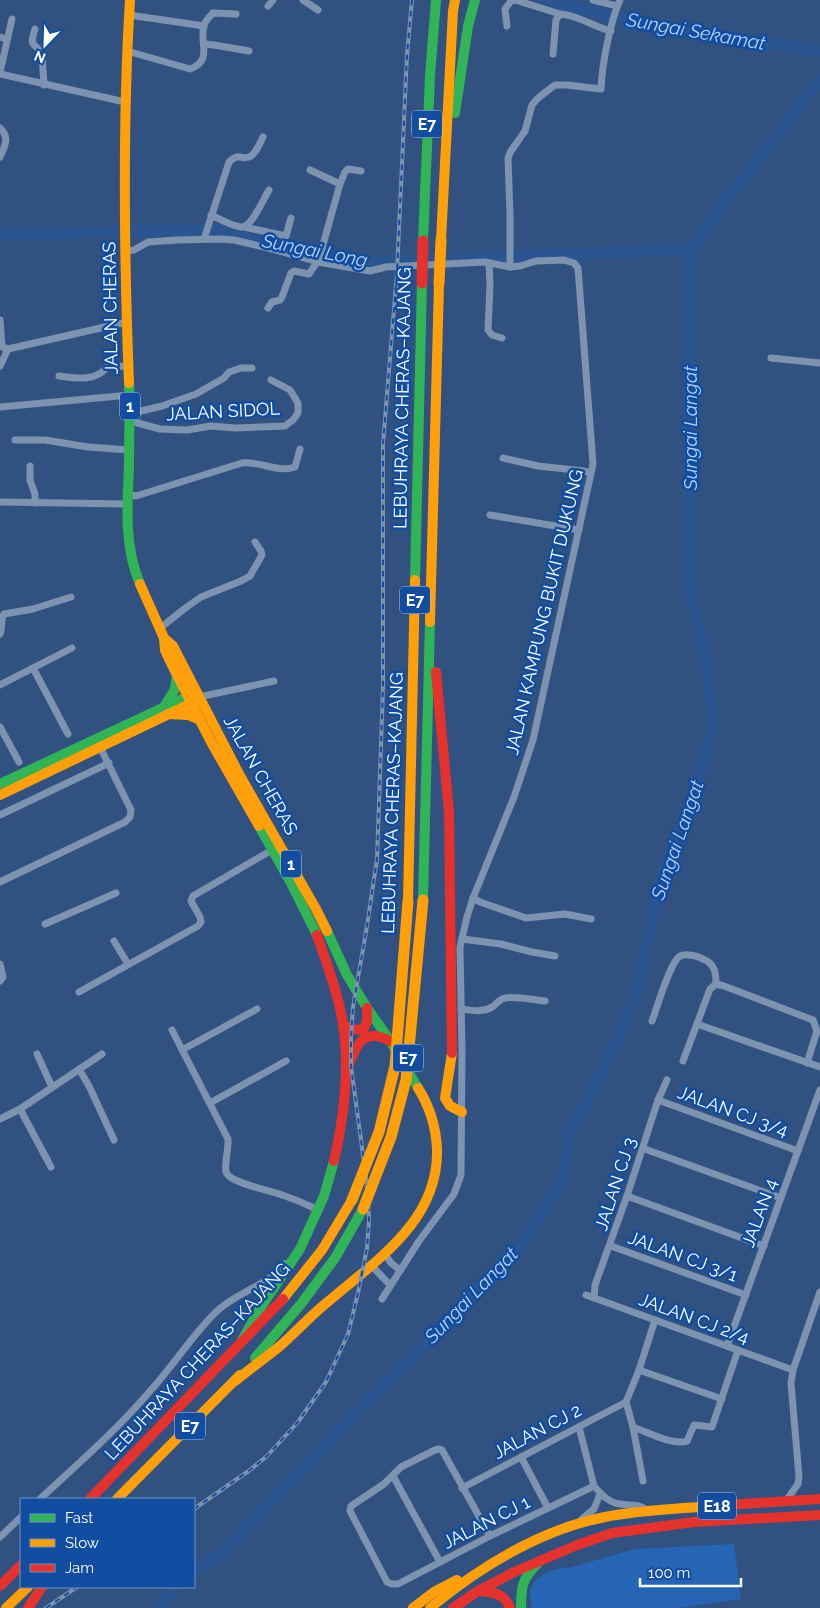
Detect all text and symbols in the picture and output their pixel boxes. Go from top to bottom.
water label: Sungai Sekamat [624,8,768,54]
north arrow [20,20,70,70]
text: N [32,48,48,66]
road number: E7 [412,110,442,138]
water label: Sungai Long [260,229,370,271]
street label: JALAN CHERAS [98,241,122,375]
street label: LEBUHRAYA CHERAS–KAJANG [389,267,415,529]
water label: Sungai Langat [679,365,701,491]
road number: 1 [120,392,140,420]
street label: JALAN SIDOL [166,398,281,424]
street label: JALAN KAMPUNG BUKIT DUKUNG [501,467,587,757]
road number: E7 [400,586,430,614]
street label: LEBUHRAYA CHERAS–KAJANG [377,672,407,934]
street label: JALAN CHERAS [220,712,302,838]
water label: Sungai Langat [646,777,708,903]
road number: 1 [281,851,301,878]
road number: E7 [393,1044,423,1072]
street label: JALAN CJ 3/4 [675,1081,791,1141]
street label: JALAN CJ 3 [590,1135,640,1233]
street label: JALAN 4 [737,1176,781,1250]
street label: JALAN CJ 3/1 [625,1226,741,1286]
water label: Sungai Langat [419,1242,523,1348]
street label: LEBUHRAYA CHERAS–KAJANG [100,1258,294,1464]
street label: JALAN CJ 2/4 [636,1288,752,1348]
street label: JALAN CJ 2 [489,1399,585,1463]
road number: E7 [175,1412,205,1440]
street label: JALAN CJ 1 [439,1491,533,1553]
road number: E18 [698,1492,736,1520]
legend [20,1498,195,1588]
text: Fast [65,1509,93,1527]
text: Slow [65,1534,99,1552]
scale bar [640,1556,741,1588]
text: Jam [65,1559,94,1577]
text: 100 m [648,1564,690,1582]

